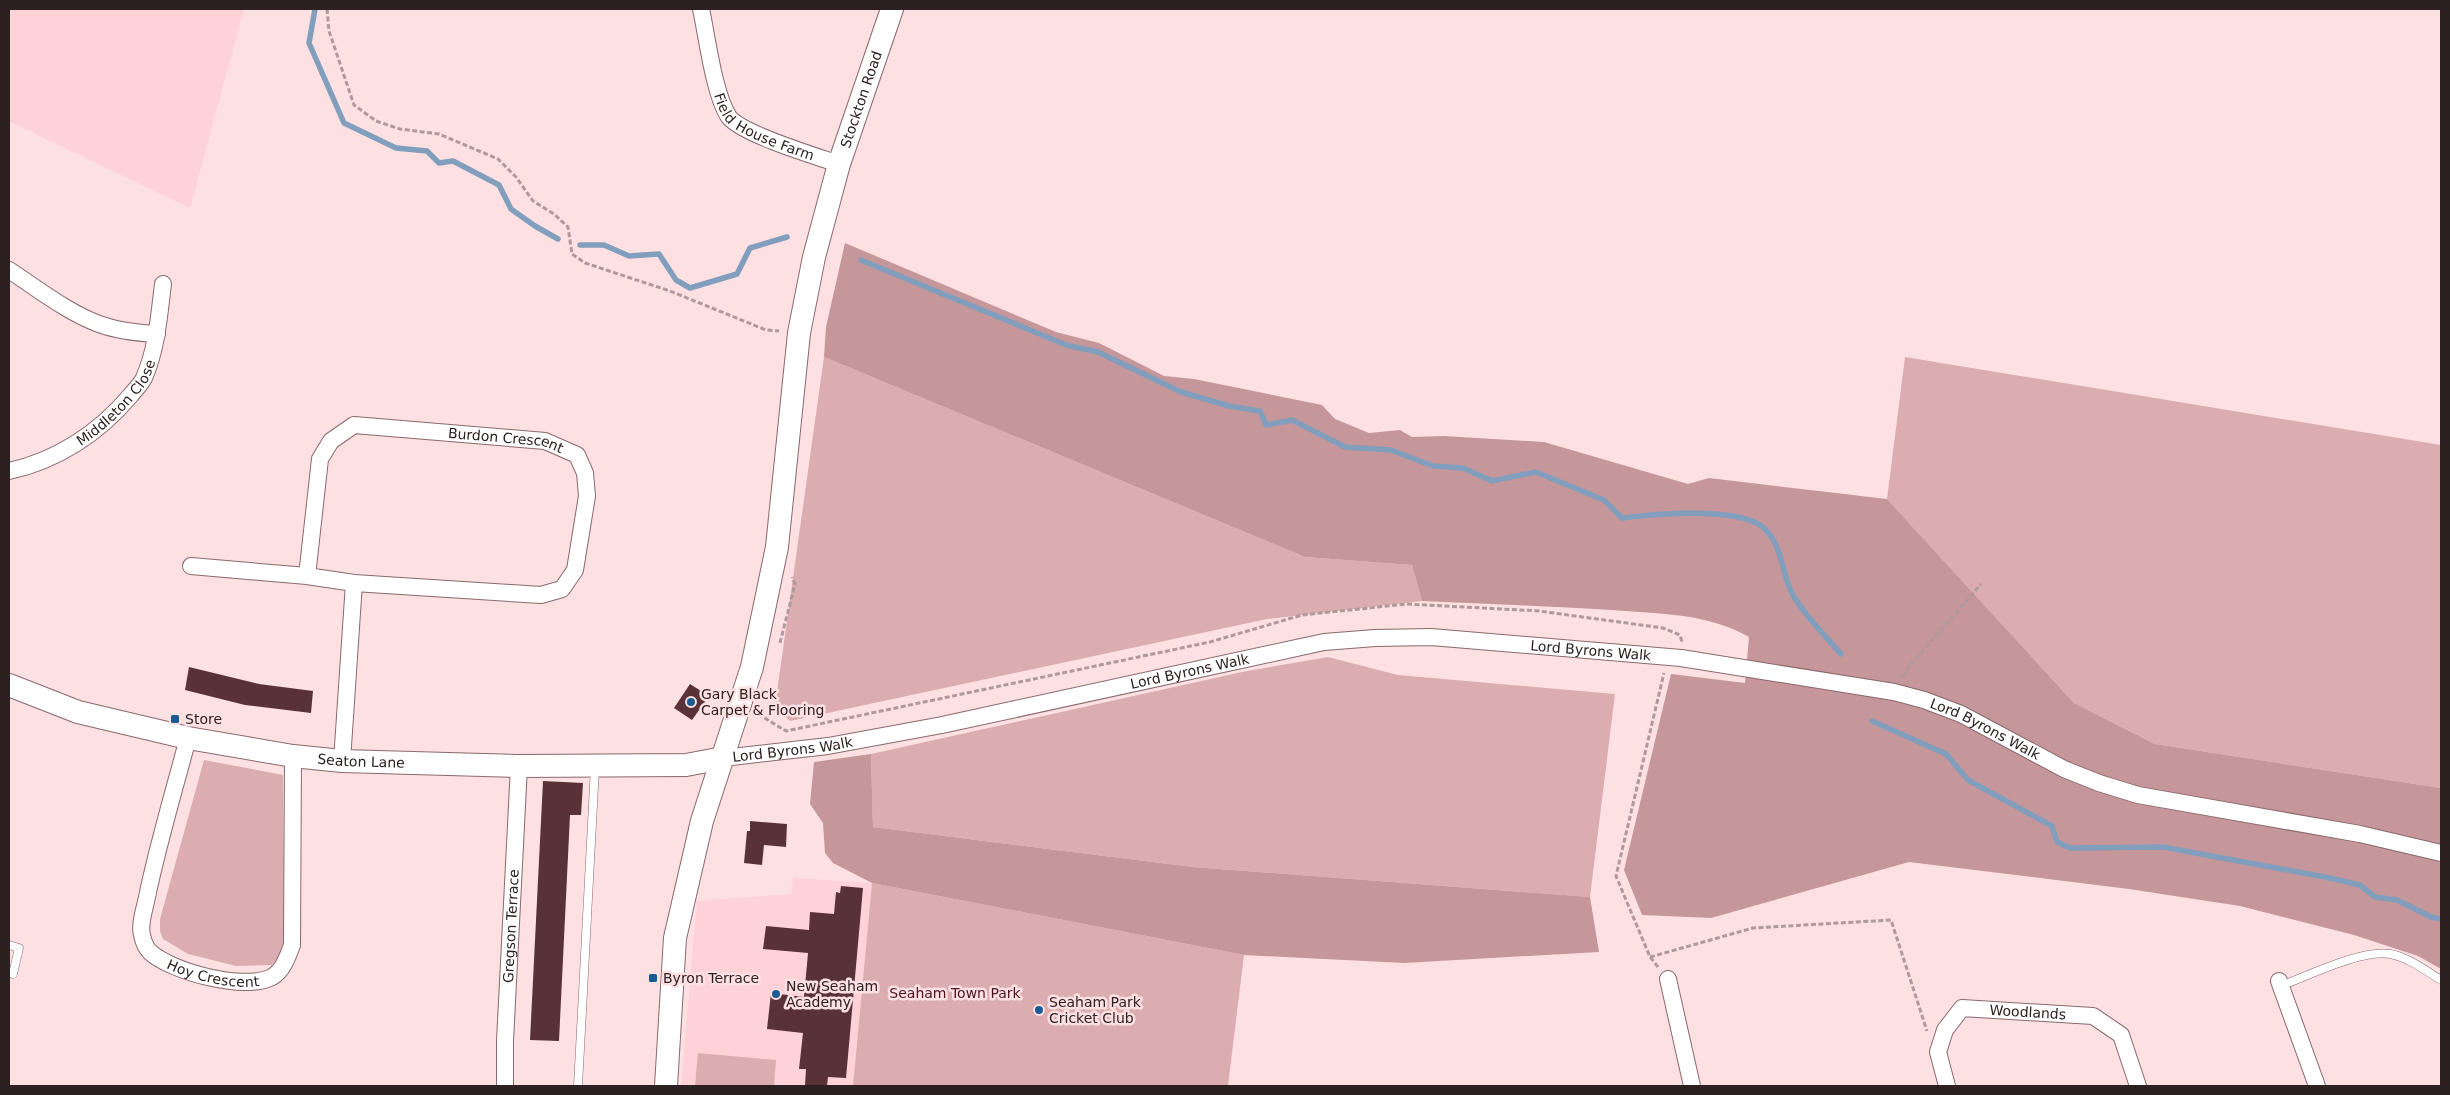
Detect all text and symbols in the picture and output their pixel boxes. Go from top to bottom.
street label: Stockton Road [837,49,885,150]
street label: Field House Farm [711,91,816,163]
street label: Middleton Close [73,358,158,449]
street label: Burdon Crescent [447,425,566,456]
street label: Lord Byrons Walk [1530,637,1653,664]
street label: Lord Byrons Walk [1129,650,1251,692]
place label: Gary Black Carpet & Flooring [701,686,824,718]
street label: Lord Byrons Walk [1928,695,2044,763]
marker: Gary Black Carpet & Flooring [685,696,697,708]
place label: Store [185,711,222,727]
marker: Store [169,713,181,725]
street label: Lord Byrons Walk [731,733,855,765]
street label: Seaton Lane [317,751,405,771]
street label: Gregson Terrace [500,869,522,984]
street label: Hoy Crescent [165,956,261,990]
place label: Byron Terrace [663,970,759,986]
marker: Byron Terrace [647,972,659,984]
place label: New Seaham Academy [786,978,878,1010]
park label: Seaham Town Park [889,985,1022,1001]
marker: New Seaham Academy [770,988,782,1000]
place label: Seaham Park Cricket Club [1049,994,1142,1026]
street label: Woodlands [1989,1002,2067,1022]
marker: Seaham Park Cricket Club [1033,1004,1045,1016]

